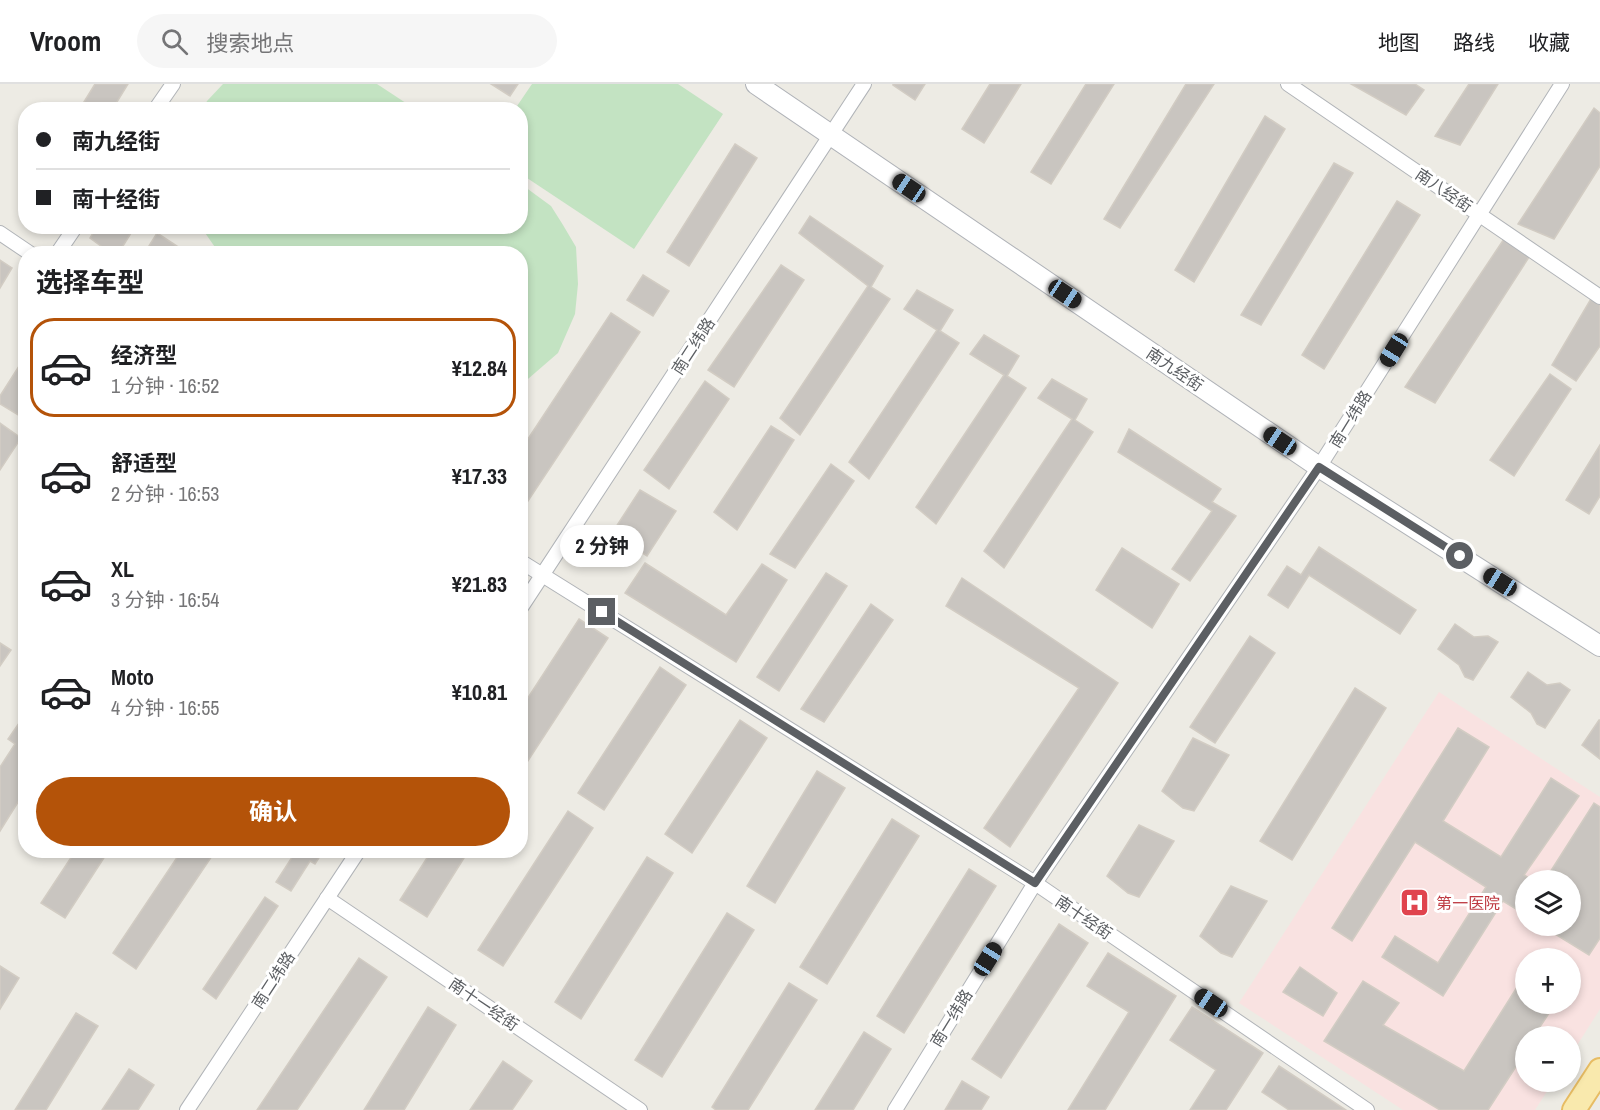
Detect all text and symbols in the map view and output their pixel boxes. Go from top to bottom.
search box [137,14,557,68]
text: Vroom [30,22,101,60]
icon: search [158,25,191,58]
text: 搜索地点 [206,28,294,58]
text: 地图 [1378,28,1420,57]
text: 路线 [1453,28,1495,57]
text: 收藏 [1528,28,1570,57]
text: 南九经街 [72,126,160,156]
street label: 南八经街 [1411,163,1477,217]
car [889,170,929,206]
text: 南十经街 [72,184,160,214]
text: 选择车型 [36,264,144,300]
car [1045,276,1085,312]
street label: 南二纬路 [666,313,720,379]
car [1377,330,1411,370]
text: 经济型 [111,340,177,370]
icon: car [39,341,93,395]
street label: 南九经街 [1142,342,1208,396]
text: ¥12.84 [452,353,507,383]
text: 1 分钟 · 16:52 [111,372,219,399]
street label: 南一纬路 [1324,386,1376,452]
car [1260,423,1300,459]
text: 舒适型 [111,448,177,478]
icon: car [39,449,93,503]
text: ¥17.33 [452,461,507,491]
text: 2 分钟 · 16:53 [111,480,219,507]
callout: 2 分钟 [560,525,644,567]
text: 2 分钟 [575,532,629,559]
route start [1446,542,1473,569]
text: XL [111,554,134,584]
icon: car [39,557,93,611]
car [1480,565,1520,599]
text: ¥21.83 [452,569,507,599]
text: 3 分钟 · 16:54 [111,586,219,613]
route end [588,598,615,625]
text: Moto [111,662,154,692]
icon: car [39,665,93,719]
text: ¥10.81 [452,677,507,707]
text: 4 分钟 · 16:55 [111,694,219,721]
button: 确认 [36,777,510,846]
map controls [1515,870,1581,1092]
button: layers [1515,870,1581,936]
hospital icon: 第一医院 [1399,887,1431,919]
street label: 南十经街 [1051,890,1117,944]
place label: 第一医院 [1436,892,1500,914]
car [971,939,1005,979]
street label: 南二纬路 [246,947,300,1013]
button: + [1515,948,1581,1014]
street label: 南十一经街 [445,973,523,1035]
street label: 南一纬路 [925,985,977,1051]
car [1191,985,1231,1021]
button: − [1515,1026,1581,1092]

